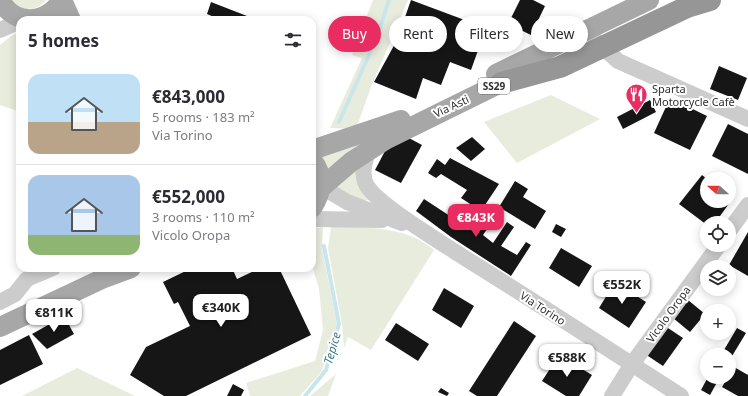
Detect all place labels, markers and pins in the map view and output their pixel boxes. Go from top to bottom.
restaurant icon: Sparta Motorcycle Cafè [624,81,650,114]
place label: Sparta Motorcycle Cafè [652,81,735,109]
pin: €843K [448,204,504,238]
pin: €552K [594,271,650,305]
pin: €340K [193,294,249,328]
pin: €811K [26,299,82,333]
pin: €588K [539,344,595,378]

